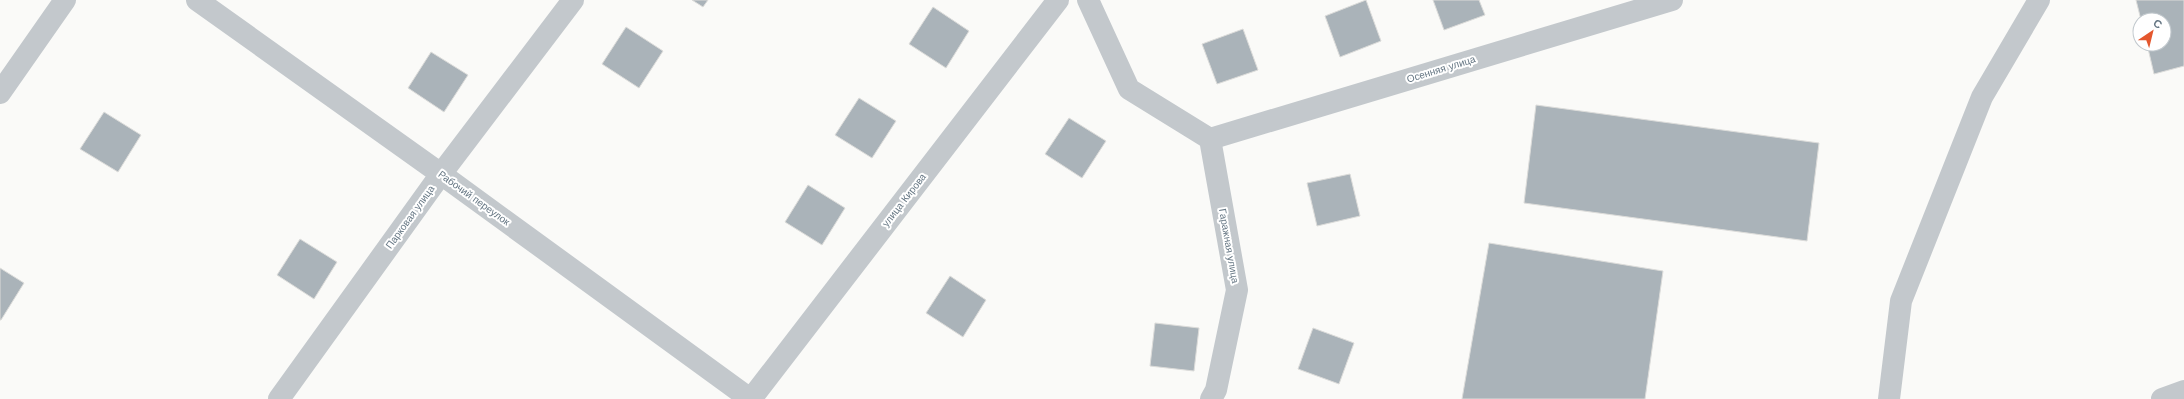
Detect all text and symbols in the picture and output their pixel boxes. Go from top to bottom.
north arrow [2132,12,2172,52]
text: С [2150,17,2164,32]
street label: Осенняя улица [1405,53,1477,85]
street label: Рабочий переулок [436,168,512,228]
street label: улица Кирова [880,171,928,229]
street label: Парковая улица [383,183,437,251]
street label: Гаражная улица [1217,208,1241,285]

